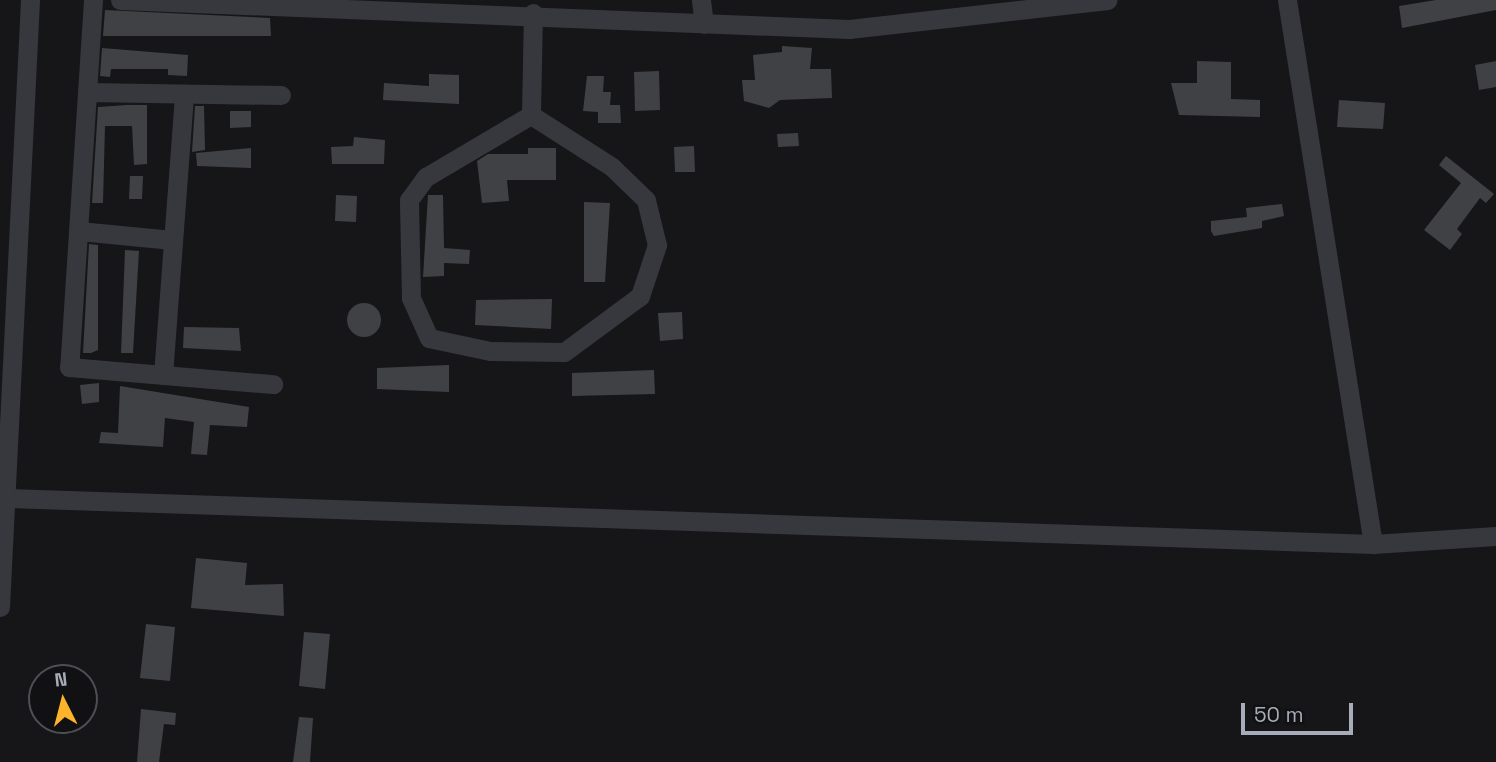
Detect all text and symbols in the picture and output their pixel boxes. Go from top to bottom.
north arrow [28,664,98,734]
text: N [53,667,69,693]
scale bar [1244,688,1356,732]
text: 50 m [1254,701,1304,728]

